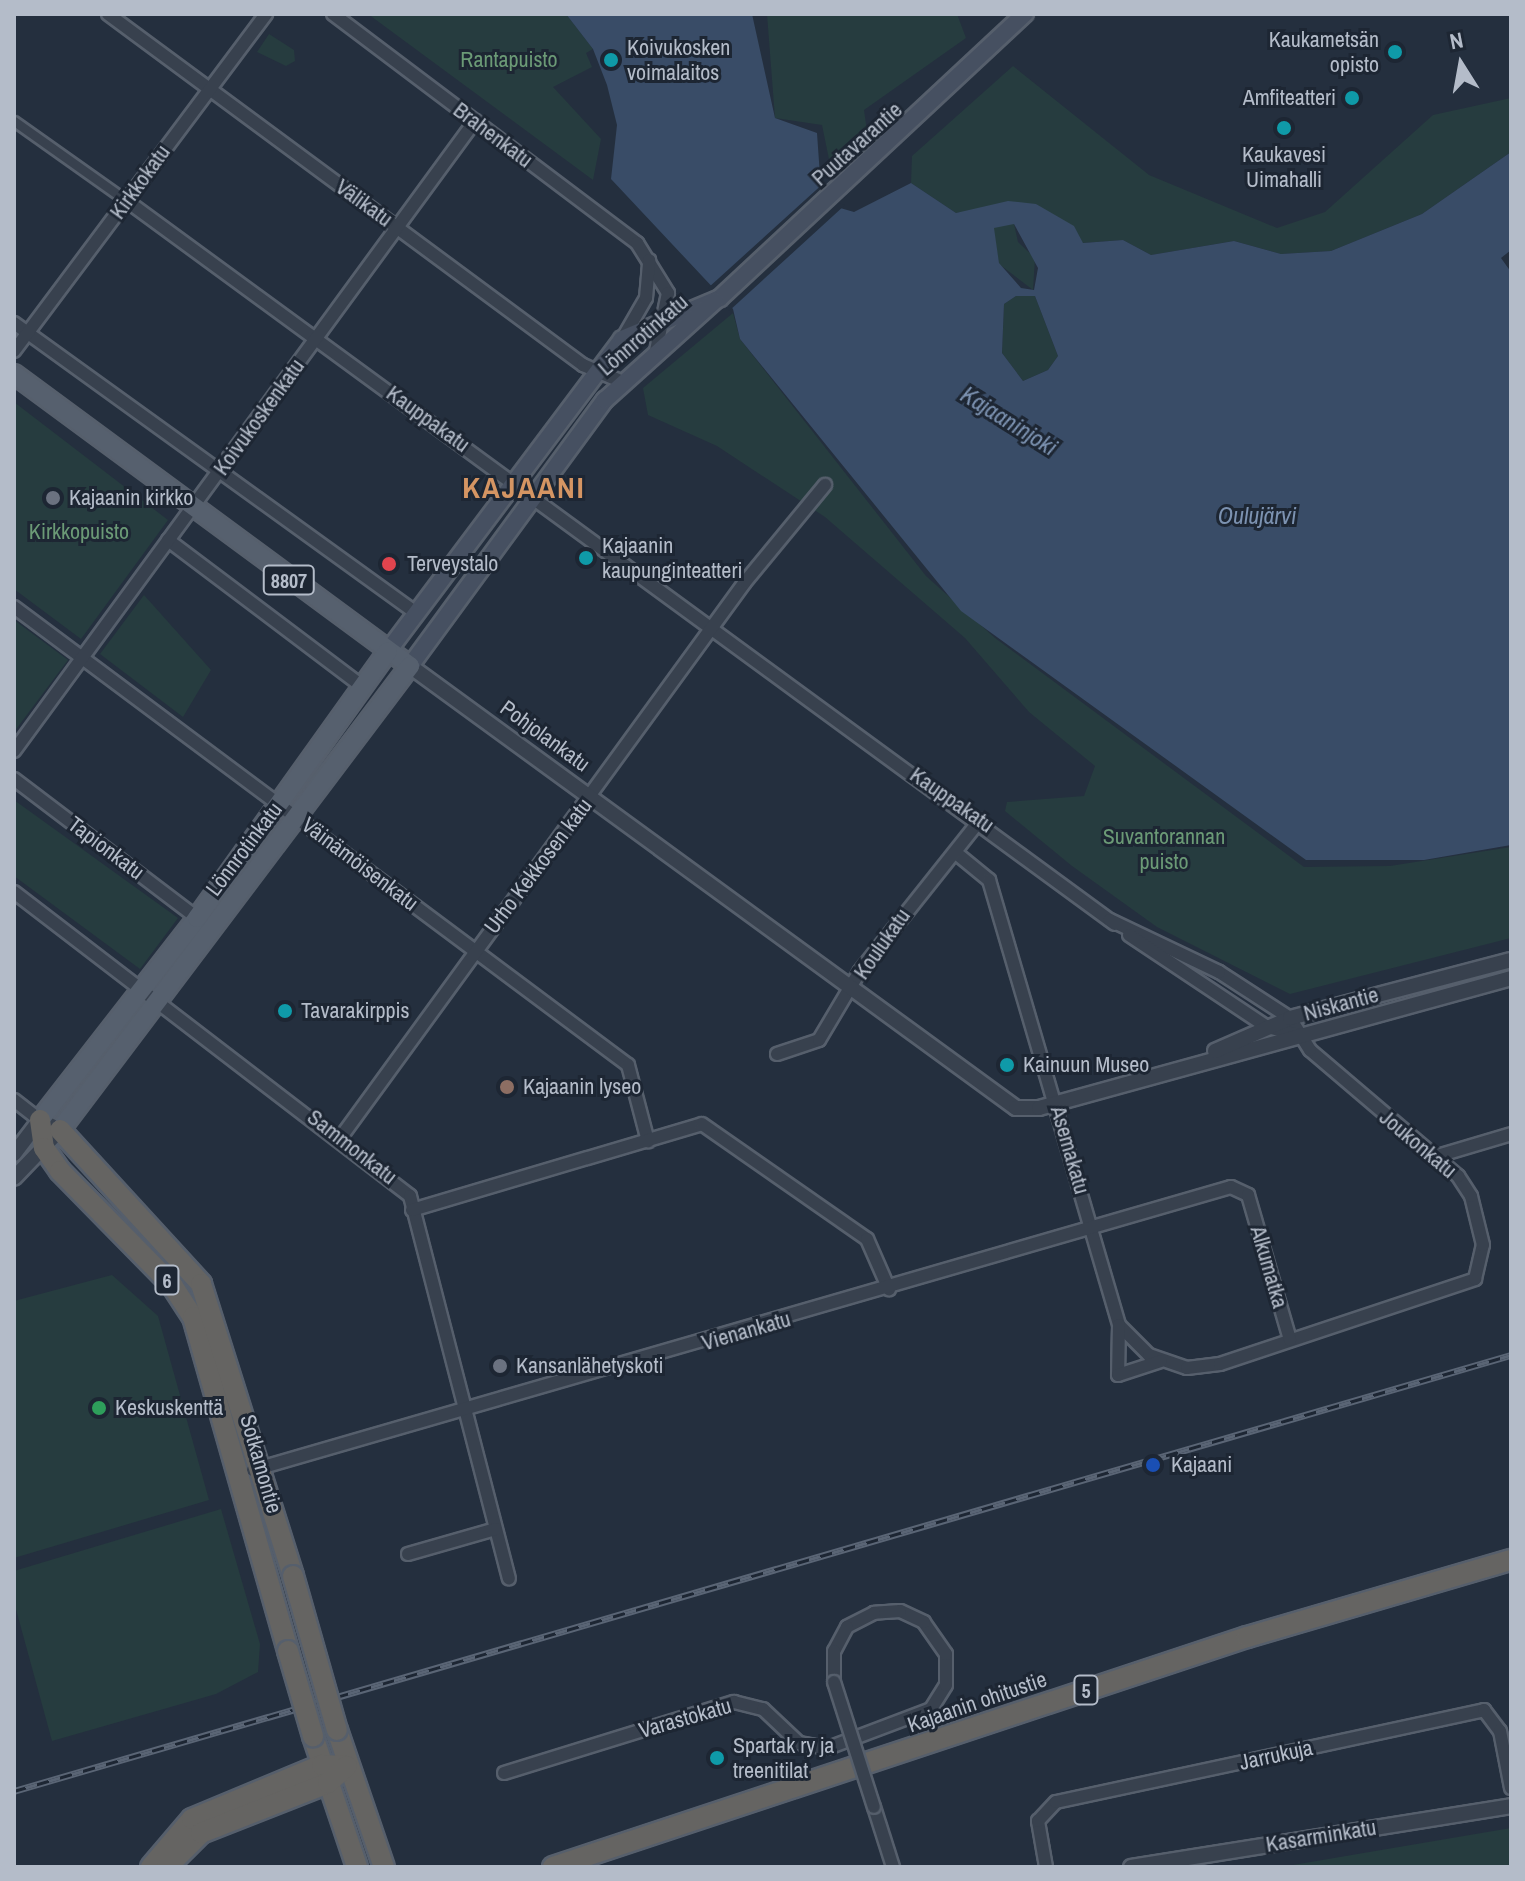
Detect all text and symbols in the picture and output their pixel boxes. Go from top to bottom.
north arrow [1421,24,1501,104]
text: N [1447,24,1466,56]
place label: Kaukametsän opisto [1269,26,1379,78]
place label: Koivukosken voimalaitos [627,34,730,86]
marker: Kaukametsän opisto [1386,43,1404,61]
park label: Rantapuisto [460,47,558,73]
marker: Koivukosken voimalaitos [602,51,620,69]
place label: Amfiteatteri [1243,85,1336,111]
marker: Amfiteatteri [1343,89,1361,107]
street label: Brahenkatu [448,97,538,173]
street label: Puutavarantie [806,97,908,191]
marker: Kaukavesi Uimahalli [1275,119,1293,137]
street label: Kirkkokatu [104,140,176,224]
place label: Kaukavesi Uimahalli [1242,141,1326,192]
street label: Välikatu [330,174,398,232]
street label: Lönnrotinkatu [593,289,693,381]
street label: Koivukoskenkatu [208,354,310,480]
street label: Kauppakatu [381,380,475,458]
water label: Kajaaninjoki [955,380,1063,462]
district label: KAJAANI [462,469,586,505]
place label: Kajaanin kirkko [69,485,193,511]
marker: Kajaanin kirkko [44,489,62,507]
water label: Oulujärvi [1218,502,1296,530]
park label: Kirkkopuisto [29,519,129,545]
place label: Kajaanin kaupunginteatteri [602,532,742,584]
marker: Kajaanin kaupunginteatteri [577,549,595,567]
place label: Terveystalo [407,551,498,577]
marker: Terveystalo [378,553,400,575]
road number: 8807 [261,564,317,596]
street label: Pohjolankatu [495,695,595,777]
street label: Kauppakatu [905,762,999,838]
street label: Urho Kekkosen katu [479,793,597,939]
street label: Lönnrotinkatu [200,797,288,901]
street label: Tapionkatu [63,811,149,885]
street label: Väinämöisenkatu [297,812,423,916]
park label: Suvantorannan puisto [1103,823,1225,874]
street label: Koulukatu [848,904,916,984]
street label: Niskantie [1301,981,1381,1027]
place label: Tavarakirppis [301,998,410,1024]
marker: Tavarakirppis [276,1002,294,1020]
place label: Kainuun Museo [1023,1052,1149,1078]
marker: Kainuun Museo [998,1056,1016,1074]
place label: Kajaanin lyseo [523,1074,641,1100]
marker: Kajaanin lyseo [498,1078,516,1096]
street label: Asemakatu [1045,1103,1095,1197]
street label: Sammonkatu [302,1104,402,1190]
street label: Joukonkatu [1374,1104,1462,1184]
street label: Alkumatka [1245,1223,1293,1311]
road number: 6 [153,1264,181,1296]
street label: Vienankatu [699,1306,793,1356]
place label: Kansanlähetyskoti [516,1353,663,1379]
marker: Kansanlähetyskoti [491,1357,509,1375]
place label: Keskuskenttä [115,1395,223,1421]
marker: Keskuskenttä [90,1399,108,1417]
street label: Sotkamontie [234,1412,288,1516]
place label: Kajaani [1171,1452,1232,1478]
marker: Kajaani [1142,1454,1164,1476]
street label: Kajaanin ohitustie [904,1666,1050,1738]
road number: 5 [1072,1674,1100,1706]
street label: Varastokatu [636,1692,734,1744]
place label: Spartak ry ja treenitilat [733,1732,834,1784]
street label: Jarrukuja [1237,1734,1315,1776]
marker: Spartak ry ja treenitilat [708,1749,726,1767]
street label: Kasarminkatu [1264,1814,1378,1858]

